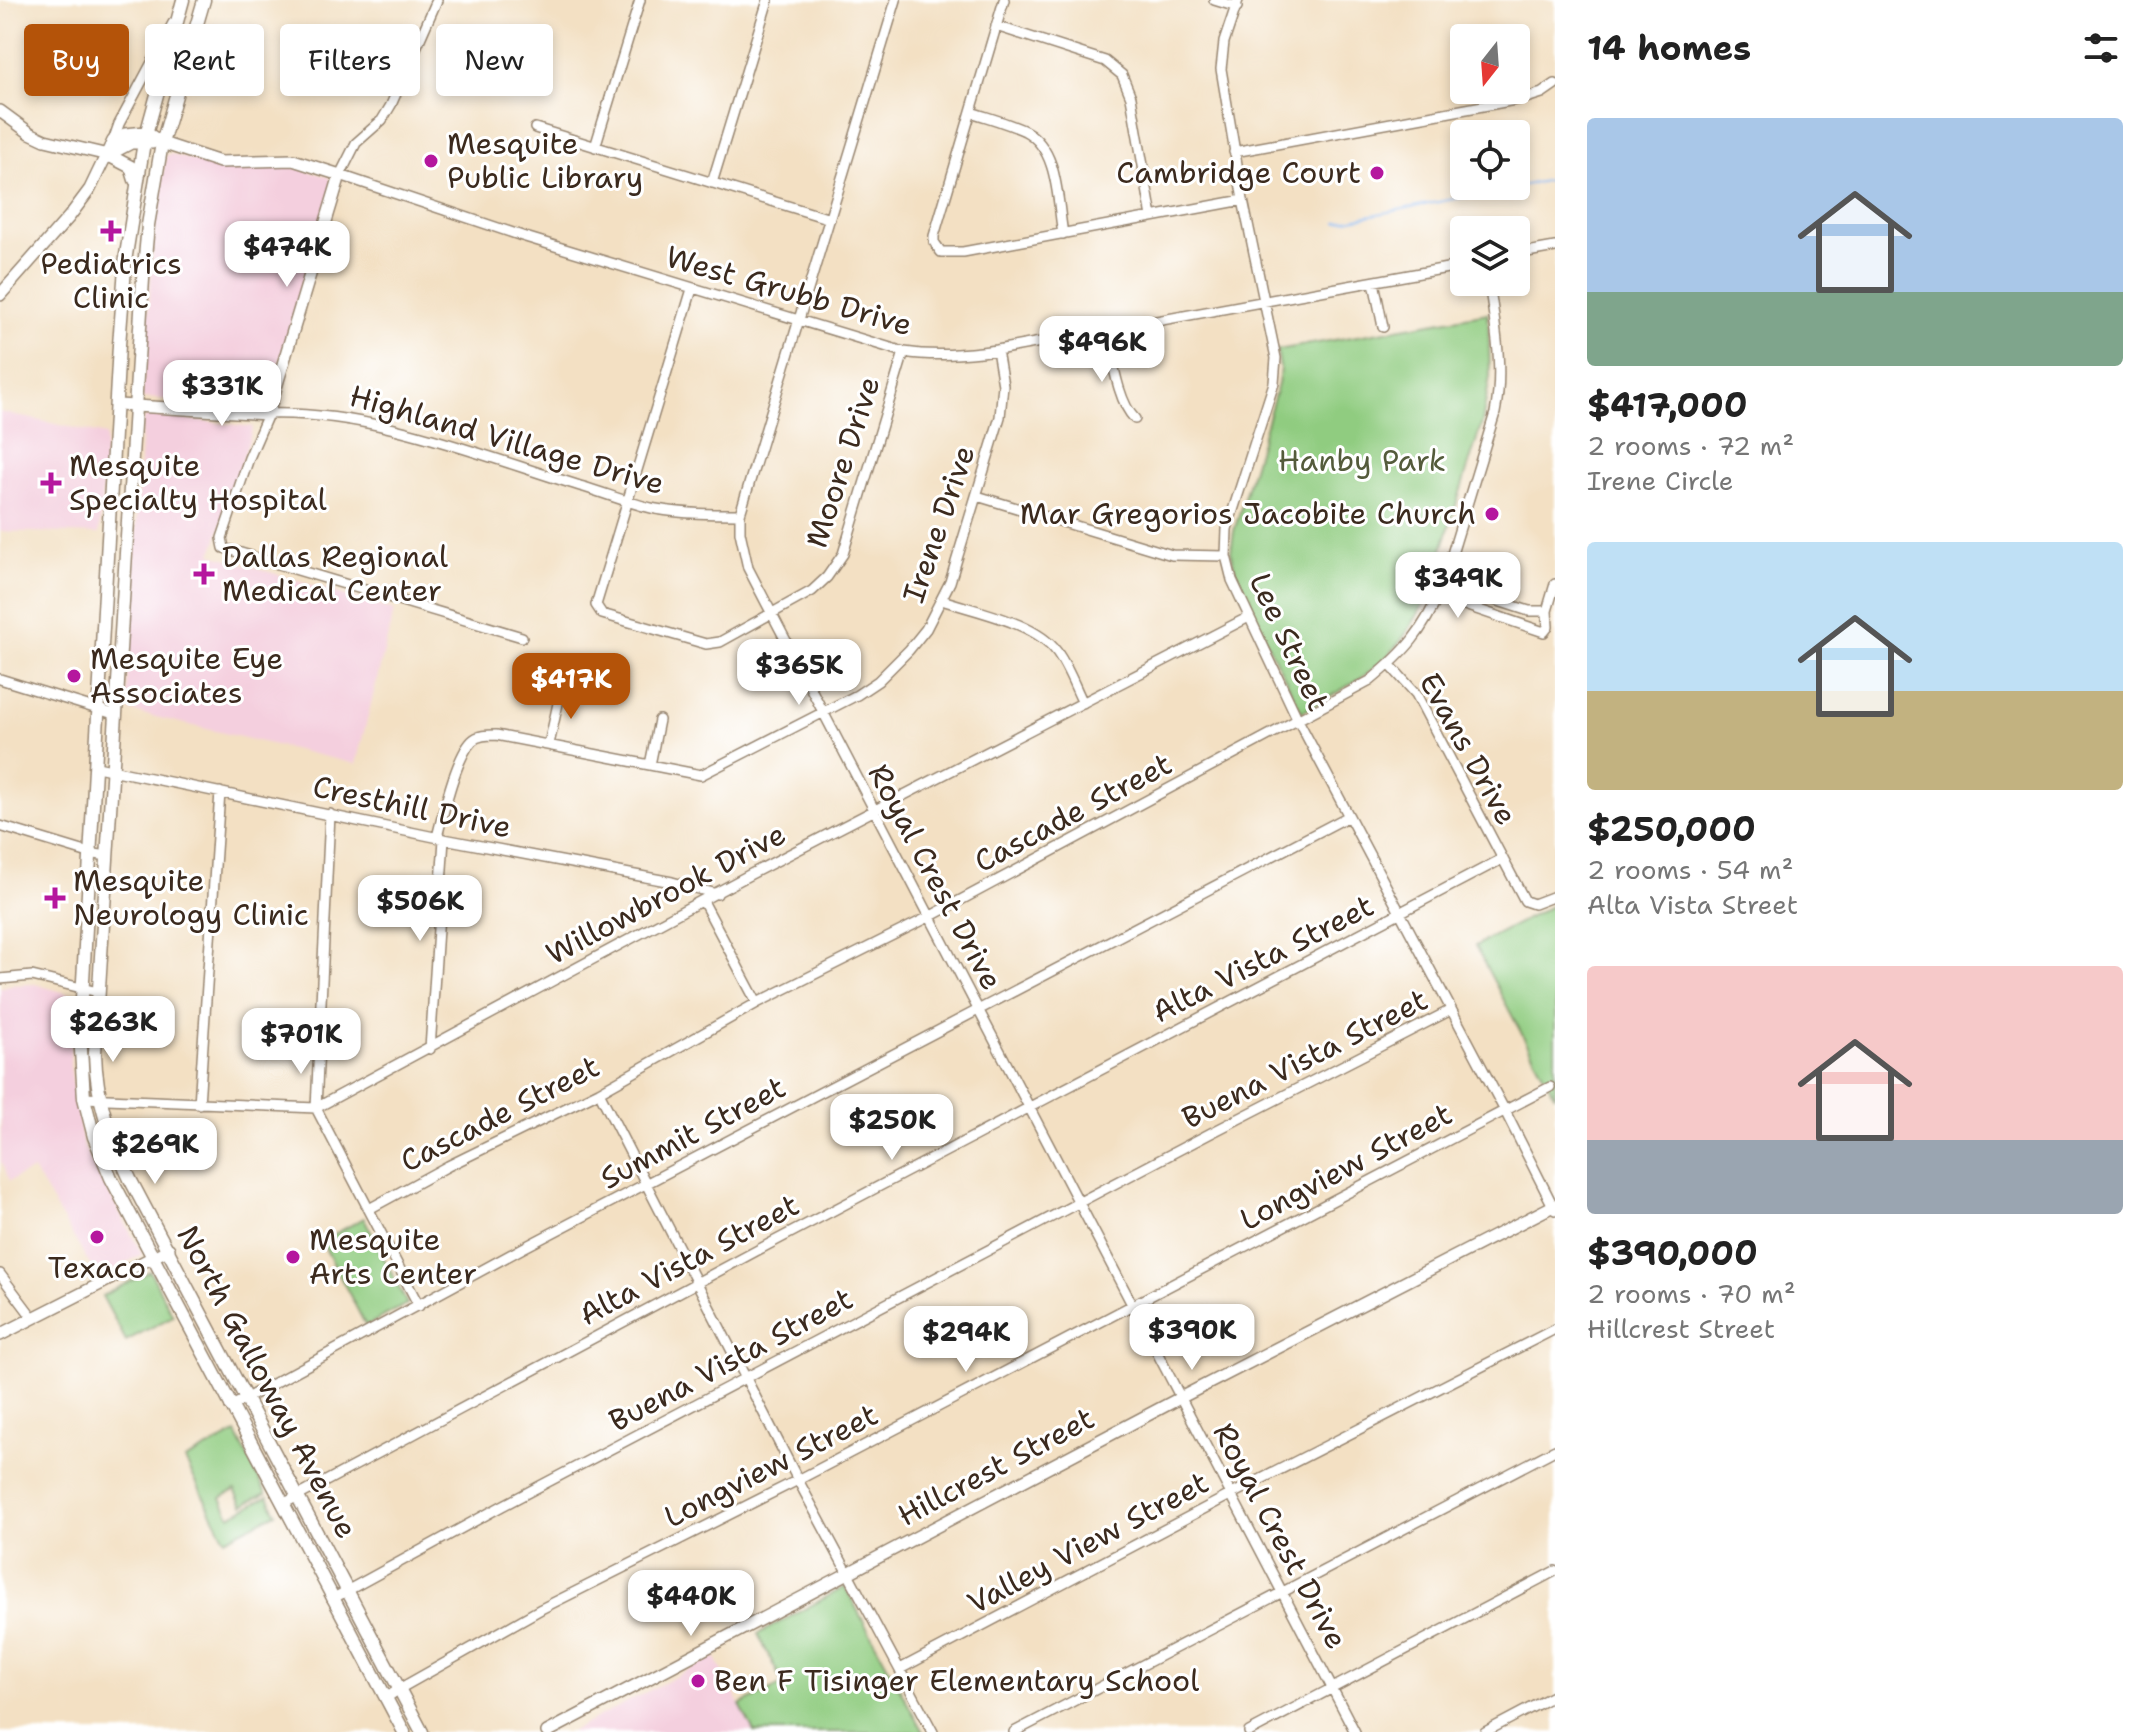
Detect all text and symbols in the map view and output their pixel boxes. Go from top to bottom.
chip: Buy [24,24,129,96]
chip: Rent [145,24,264,96]
chip: Filters [280,24,420,96]
chip: New [436,24,553,96]
north arrow [1450,24,1530,104]
map controls [1450,24,1530,296]
text: 14 homes [1587,25,1751,71]
icon: filters [2079,26,2123,70]
button: locate [1450,120,1530,200]
place label: Mesquite Public Library [447,123,643,198]
marker: Mesquite Public Library [422,152,440,170]
place label: Cambridge Court [1116,152,1361,193]
marker: Cambridge Court [1368,164,1386,182]
icon: home [1783,170,1927,314]
button: layers [1450,216,1530,296]
marker: Pediatrics Clinic [100,220,122,242]
pin: $474K [231,221,343,289]
text: $474K [243,229,331,264]
street label: West Grubb Drive [661,236,917,345]
place label: Pediatrics Clinic [40,243,182,318]
pin: $496K [1046,316,1158,384]
text: $496K [1057,324,1147,359]
pin: $331K [166,360,278,428]
text: $331K [181,368,263,403]
street label: Moore Drive [796,371,890,553]
street label: Highland Village Drive [345,375,669,504]
text: $417,000 [1587,382,1748,428]
text: 2 rooms · 72 m² [1587,428,1794,463]
street label: Irene Drive [892,440,985,608]
park label: Hanby Park [1278,440,1446,481]
place label: Mesquite Specialty Hospital [69,445,327,520]
text: Irene Circle [1587,463,1734,498]
marker: Mesquite Specialty Hospital [40,472,62,494]
place label: Mar Gregorios Jacobite Church [1020,493,1476,534]
marker: Mar Gregorios Jacobite Church [1483,505,1501,523]
place label: Dallas Regional Medical Center [222,536,448,611]
pin: $349K [1402,552,1514,620]
text: $349K [1413,560,1503,595]
marker: Dallas Regional Medical Center [193,563,215,585]
street label: Lee Street [1240,566,1339,718]
icon: home [1783,594,1927,738]
place label: Mesquite Eye Associates [90,638,283,713]
pin: $365K [743,639,855,707]
text: $365K [755,647,843,682]
pin: $417K [515,653,627,721]
text: $417K [530,661,612,696]
street label: Evans Drive [1410,665,1527,832]
marker: Mesquite Eye Associates [65,667,83,685]
street label: Cascade Street [967,743,1179,882]
street label: Royal Crest Drive [859,757,1012,997]
street label: Cresthill Drive [309,765,515,848]
text: $250,000 [1587,806,1756,852]
street label: Willowbrook Drive [539,813,793,974]
text: 2 rooms · 54 m² [1587,852,1793,887]
place label: Mesquite Neurology Clinic [73,860,309,935]
pin: $506K [364,875,476,943]
text: $506K [376,883,464,918]
street label: Alta Vista Street [1145,885,1381,1032]
marker: Mesquite Neurology Clinic [44,887,66,909]
text: Alta Vista Street [1587,887,1798,922]
street label: Buena Vista Street [1175,979,1435,1138]
pin: $263K [57,996,169,1064]
text: $263K [69,1004,157,1039]
pin: $701K [245,1008,357,1076]
text: $701K [260,1016,342,1051]
icon: home [1783,1018,1927,1162]
street label: Cascade Street [393,1046,606,1181]
street label: Summit Street [593,1066,793,1199]
street label: Longview Street [1232,1093,1459,1240]
pin: $250K [836,1094,948,1162]
text: $250K [848,1102,936,1137]
pin: $269K [99,1118,211,1186]
text: $269K [111,1126,199,1161]
street label: Alta Vista Street [572,1184,806,1335]
street label: North Galloway Avenue [167,1218,367,1545]
place label: Mesquite Arts Center [309,1219,477,1294]
marker: Texaco [88,1228,106,1246]
text: $390,000 [1587,1230,1758,1276]
place label: Texaco [48,1247,146,1288]
marker: Mesquite Arts Center [284,1248,302,1266]
text: 2 rooms · 70 m² [1587,1276,1796,1311]
street label: Buena Vista Street [602,1278,860,1441]
pin: $390K [1136,1304,1248,1372]
pin: $294K [910,1306,1022,1374]
text: Hillcrest Street [1587,1311,1775,1346]
text: $390K [1147,1312,1237,1347]
text: $294K [922,1314,1010,1349]
street label: Longview Street [657,1394,885,1537]
street label: Hillcrest Street [890,1398,1101,1536]
street label: Royal Crest Drive [1204,1416,1357,1656]
street label: Valley View Street [960,1462,1215,1623]
pin: $440K [635,1570,747,1638]
text: $440K [646,1578,736,1613]
place label: Ben F Tisinger Elementary School [714,1660,1199,1701]
marker: Ben F Tisinger Elementary School [689,1672,707,1690]

